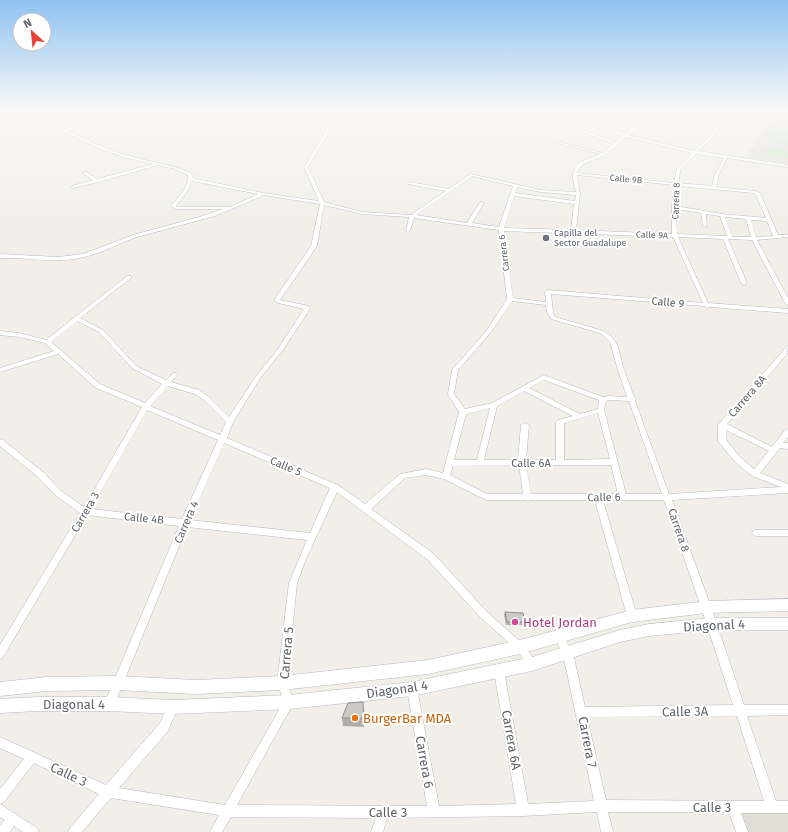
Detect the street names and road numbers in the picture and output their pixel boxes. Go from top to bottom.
street label: Calle 9B [609,173,643,185]
street label: Carrera 8 [670,182,682,220]
street label: Calle 9A [636,229,669,241]
street label: Carrera 6 [497,234,511,272]
street label: Calle 9 [651,295,685,310]
street label: Carrera 8A [726,372,770,420]
street label: Calle 5 [268,454,304,479]
street label: Calle 6A [511,457,551,470]
street label: Carrera 3 [69,490,102,535]
street label: Calle 6 [587,491,621,504]
street label: Carrera 4 [172,499,201,545]
street label: Carrera 8 [665,507,692,554]
street label: Calle 4B [123,510,165,527]
street label: Diagonal 4 [683,616,745,635]
street label: Carrera 5 [277,626,296,680]
street label: Diagonal 4 [365,678,429,701]
street label: Diagonal 4 [43,697,105,712]
street label: Calle 3A [662,704,709,719]
street label: Carrera 6A [499,709,524,772]
street label: Carrera 7 [575,715,600,769]
street label: Carrera 6 [413,735,437,790]
street label: Calle 3 [48,759,89,789]
street label: Calle 3 [693,800,731,815]
street label: Calle 3 [369,805,407,820]

